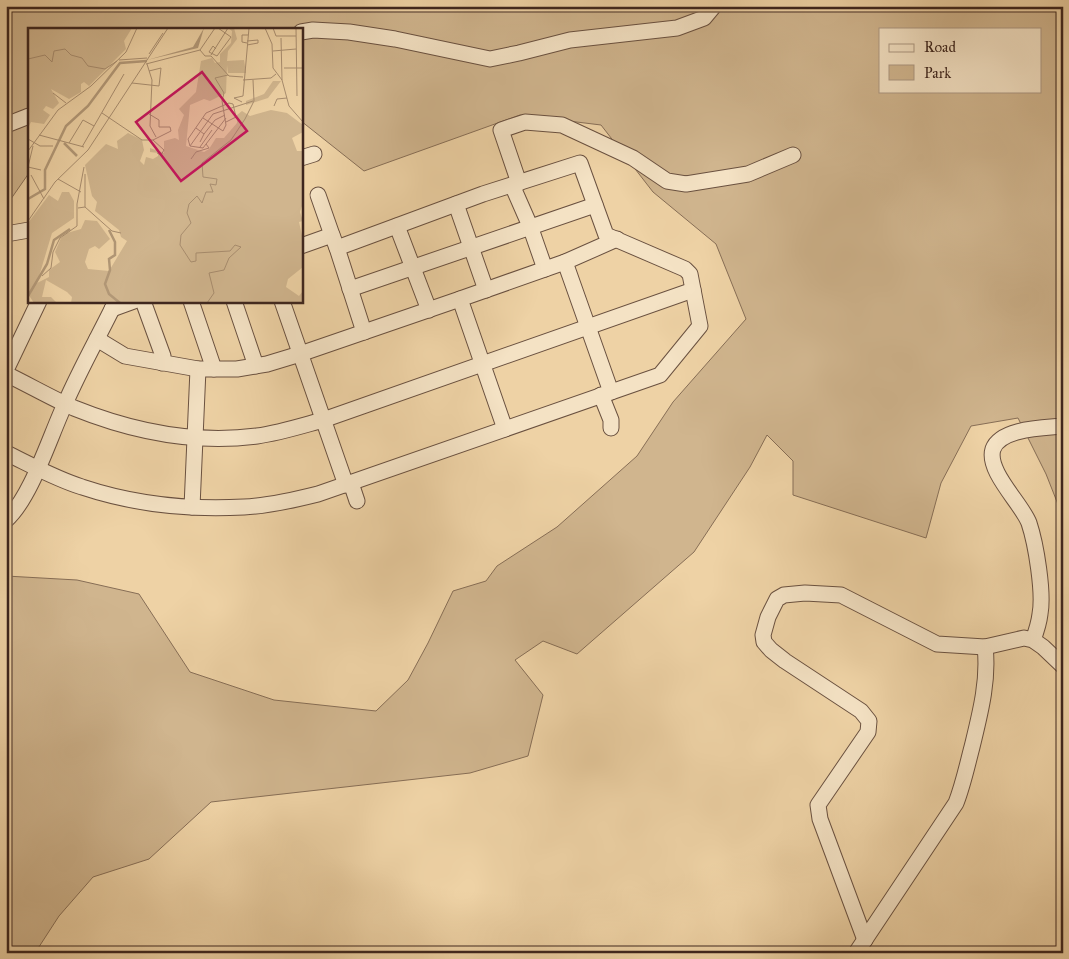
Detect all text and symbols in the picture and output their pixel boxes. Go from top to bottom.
inset map [28,28,302,302]
legend [879,28,1042,92]
text: Road [924,38,956,56]
text: Park [924,64,951,82]

